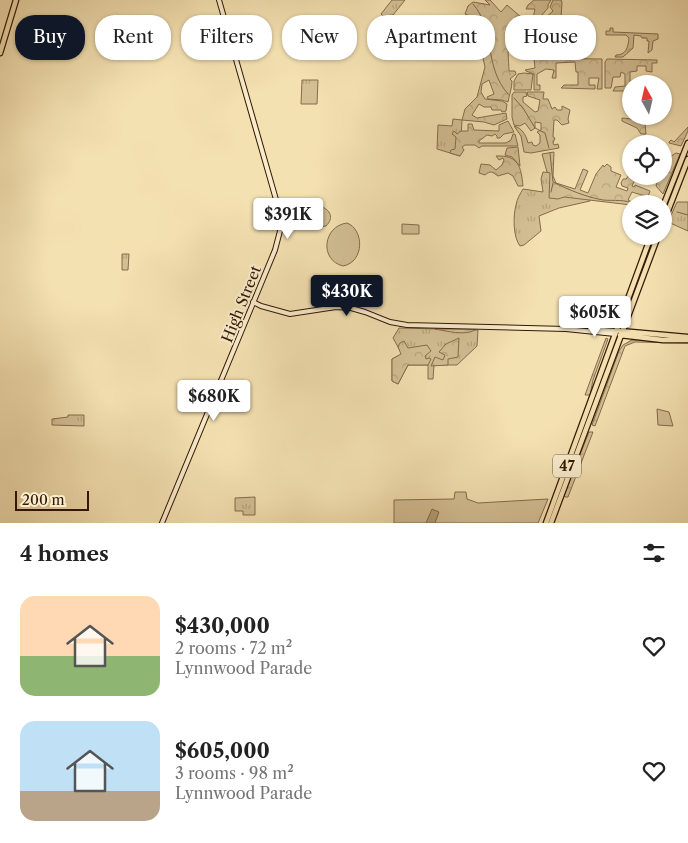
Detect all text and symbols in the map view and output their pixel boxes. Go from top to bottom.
chip: Buy [15,15,85,60]
chip: Rent [95,15,171,60]
chip: Filters [181,15,272,60]
chip: New [282,15,357,60]
chip: Apartment [367,15,495,60]
chip: House [505,15,596,60]
north arrow [622,75,672,125]
map controls [622,75,672,245]
button: locate [622,135,672,185]
button: layers [622,195,672,245]
pin: $391K [253,198,323,240]
text: $391K [264,204,312,224]
street label: High Street [217,262,265,345]
pin: $430K [312,274,382,317]
text: $430K [322,281,372,301]
pin: $605K [560,296,630,338]
text: $605K [570,302,620,322]
pin: $680K [179,380,249,422]
text: $680K [188,386,240,406]
road number: 47 [553,454,581,478]
scale bar [15,488,89,511]
text: 200 m [22,491,65,509]
icon: filters [640,539,668,567]
text: 4 homes [20,541,109,566]
text: $430,000 [175,613,270,638]
icon: home [60,616,120,676]
icon: heart [640,632,668,660]
text: 2 rooms · 72 m² [175,638,292,658]
text: Lynnwood Parade [175,658,312,678]
text: $605,000 [175,738,270,763]
icon: home [60,741,120,801]
icon: heart [640,757,668,785]
text: 3 rooms · 98 m² [175,763,294,783]
text: Lynnwood Parade [175,783,312,803]

